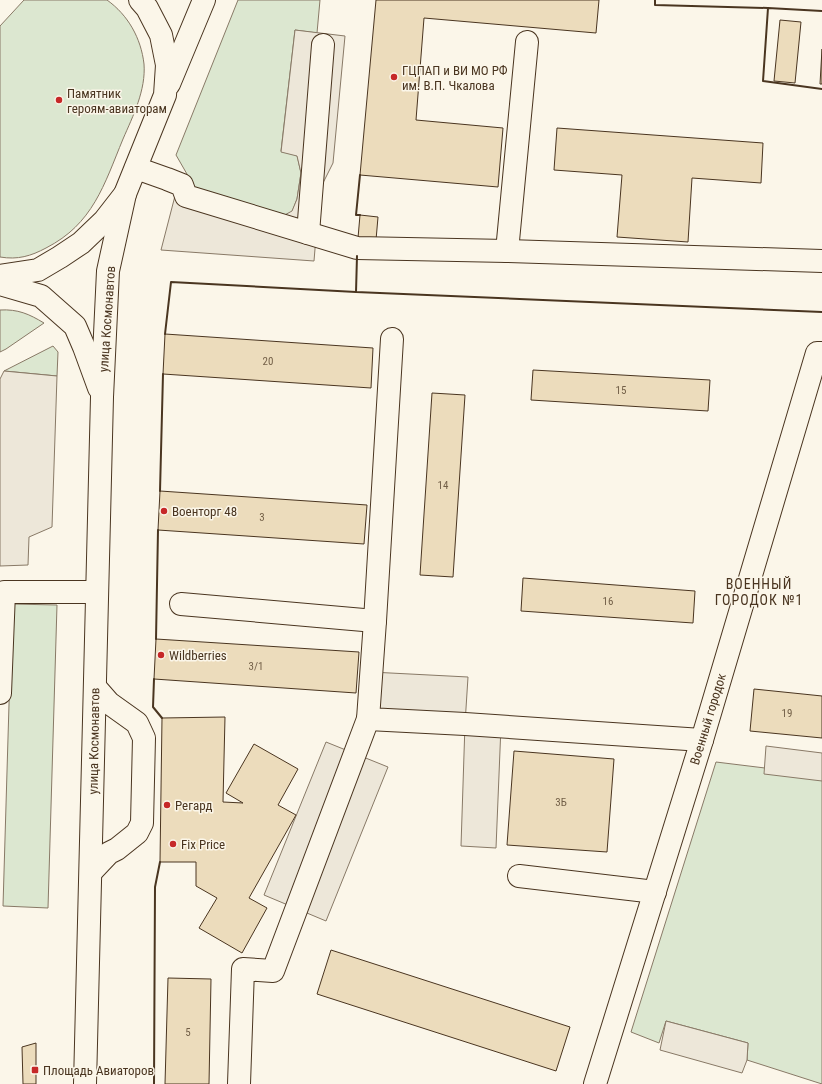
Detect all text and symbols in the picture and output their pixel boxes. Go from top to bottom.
place label: ГЦПАП и ВИ МО РФ им. В.П. Чкалова [402,63,508,93]
marker: ГЦПАП и ВИ МО РФ им. В.П. Чкалова [389,72,399,82]
place label: Памятник героям-авиаторам [67,86,167,116]
marker: Памятник героям-авиаторам [54,95,64,105]
street label: улица Космонавтов [96,265,118,373]
house number: 20 [263,355,273,368]
house number: 15 [616,384,626,397]
house number: 14 [438,479,449,492]
place label: Военторг 48 [172,504,237,519]
marker: Военторг 48 [159,506,169,516]
house number: 3 [259,511,265,524]
district label: ВОЕННЫЙ ГОРОДОК №1 [715,576,803,608]
house number: 16 [603,595,613,608]
place label: Wildberries [169,648,227,663]
marker: Wildberries [156,650,166,660]
house number: 3/1 [249,660,263,673]
street label: Военный городок [687,671,729,767]
street label: улица Космонавтов [86,688,102,794]
house number: 19 [782,707,792,720]
house number: 3Б [555,796,567,809]
place label: Регард [175,798,213,813]
marker: Регард [162,800,172,810]
place label: Fix Price [181,837,225,852]
marker: Fix Price [168,839,178,849]
house number: 5 [185,1026,191,1039]
place label: Площадь Авиаторов [43,1063,154,1078]
marker: Площадь Авиаторов [30,1065,40,1075]

